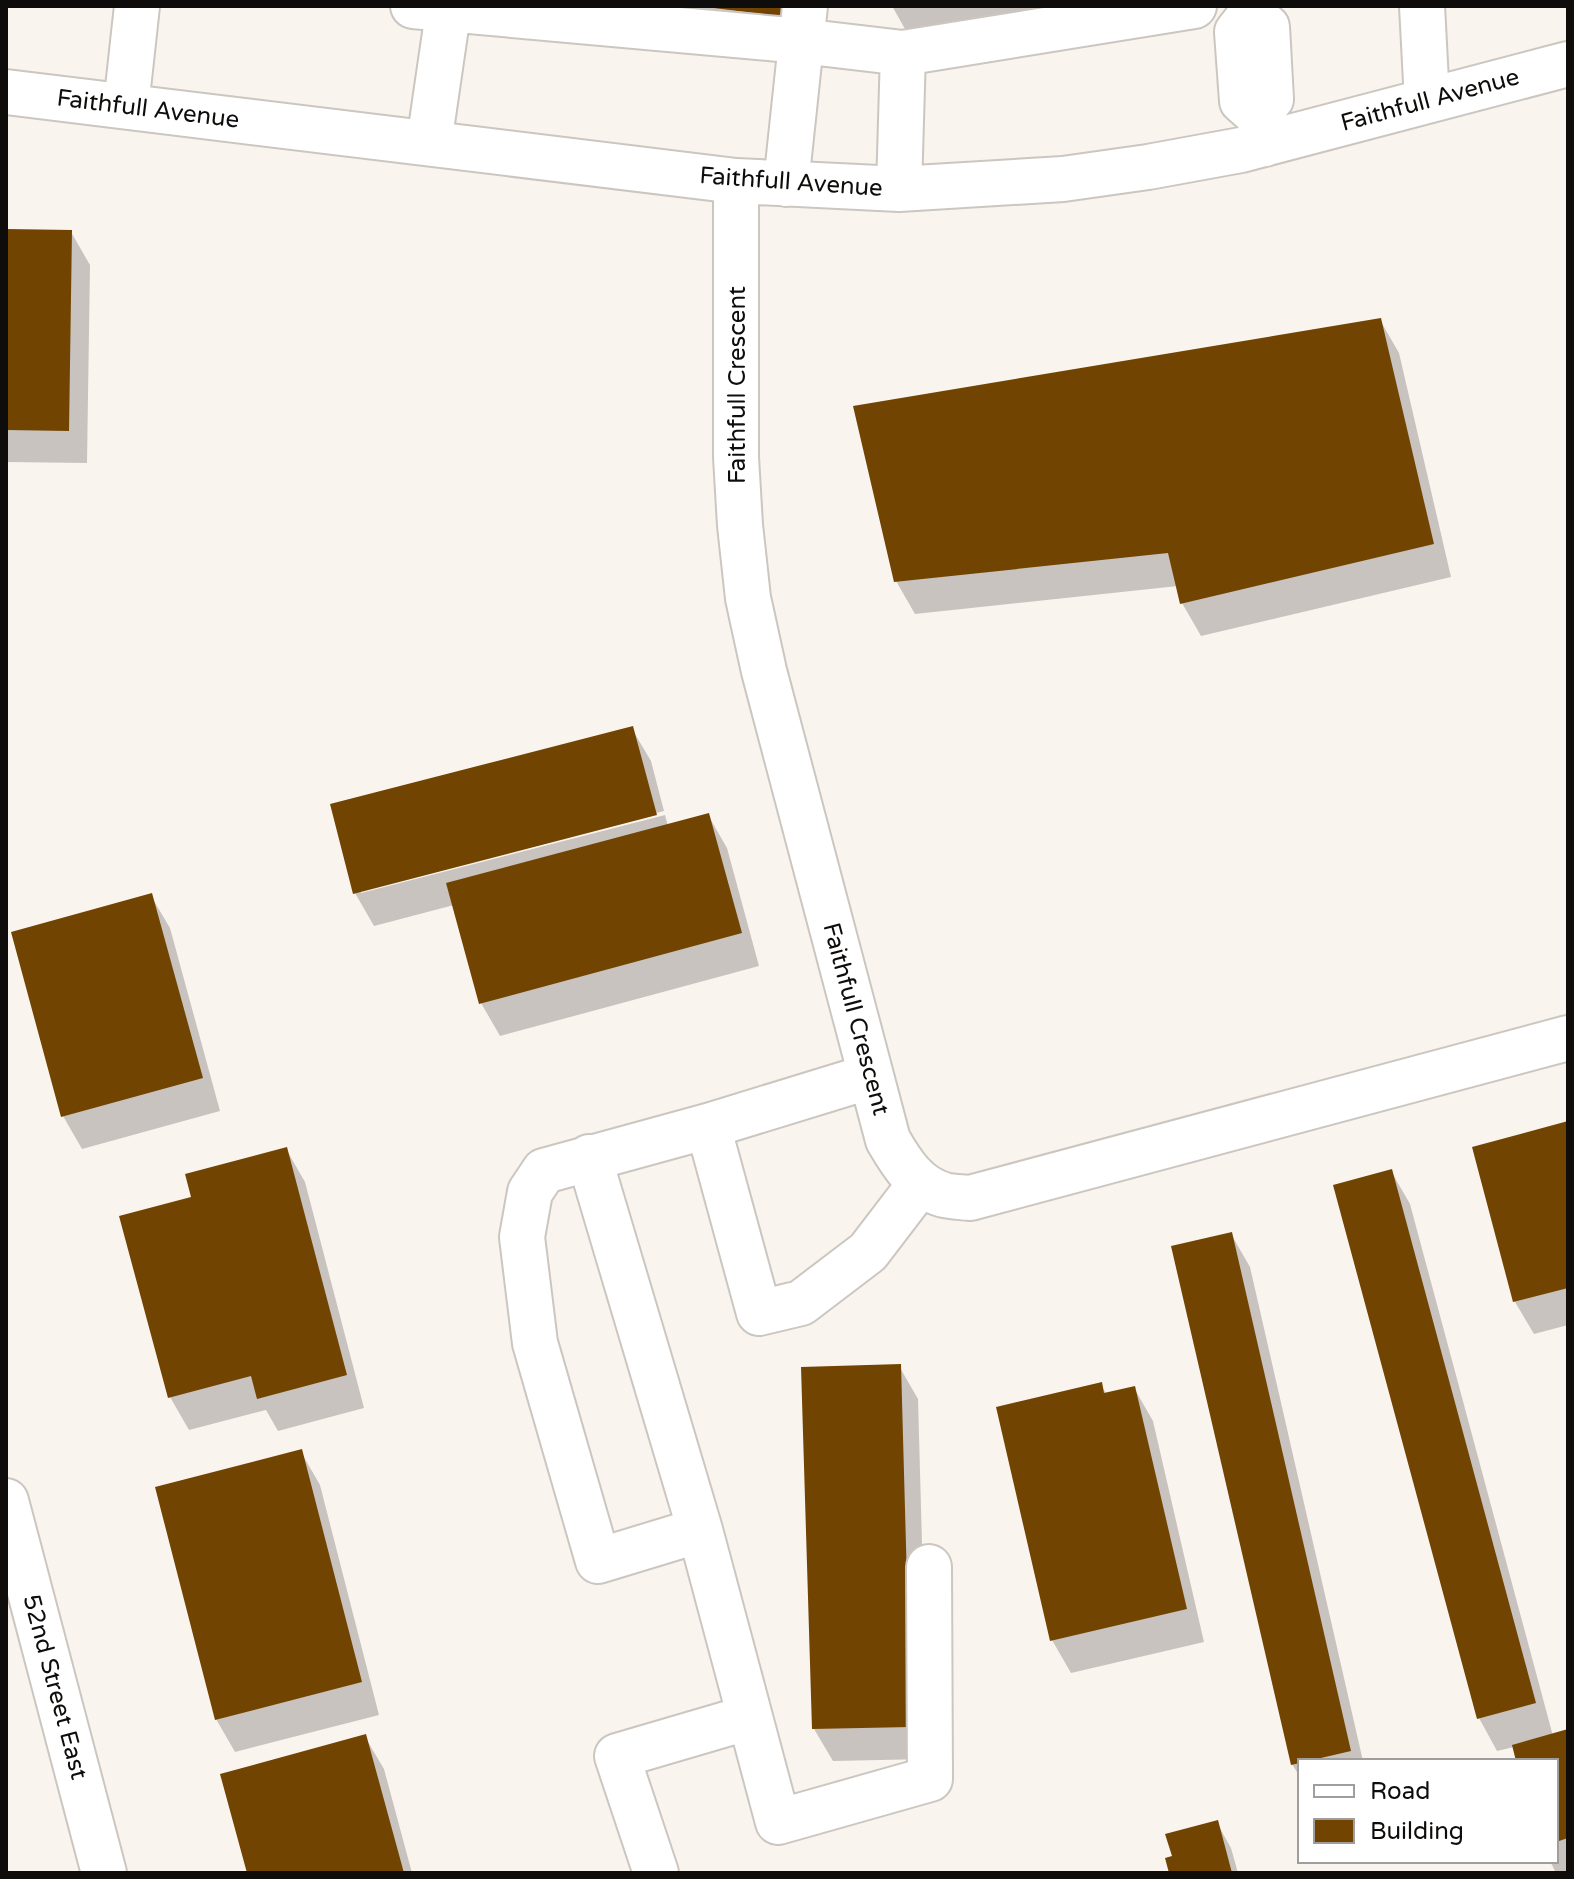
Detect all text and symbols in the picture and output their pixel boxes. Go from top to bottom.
street label: Faithfull Avenue [1338,62,1522,138]
street label: Faithfull Avenue [55,83,241,135]
street label: Faithfull Avenue [698,161,884,203]
street label: Faithfull Crescent [723,286,752,484]
street label: Faithfull Crescent [816,920,896,1118]
street label: 52nd Street East [16,1591,94,1783]
legend [1298,1759,1558,1863]
text: Road [1370,1777,1430,1806]
text: Building [1370,1817,1464,1846]

